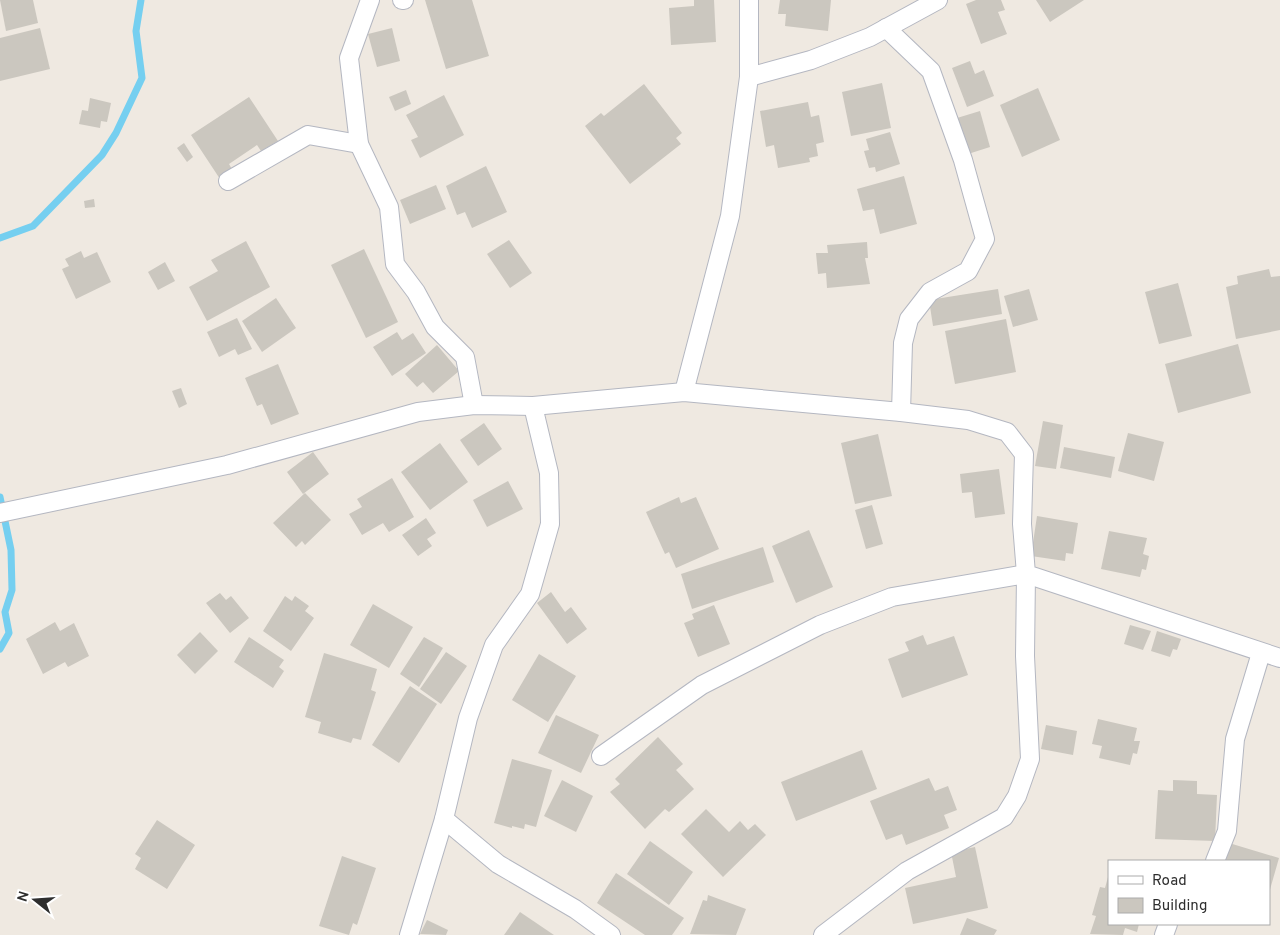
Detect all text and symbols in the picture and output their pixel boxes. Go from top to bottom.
legend [1108,860,1270,925]
text: Road [1152,872,1187,891]
north arrow [10,875,60,925]
text: N [14,889,34,904]
text: Building [1152,897,1207,916]

